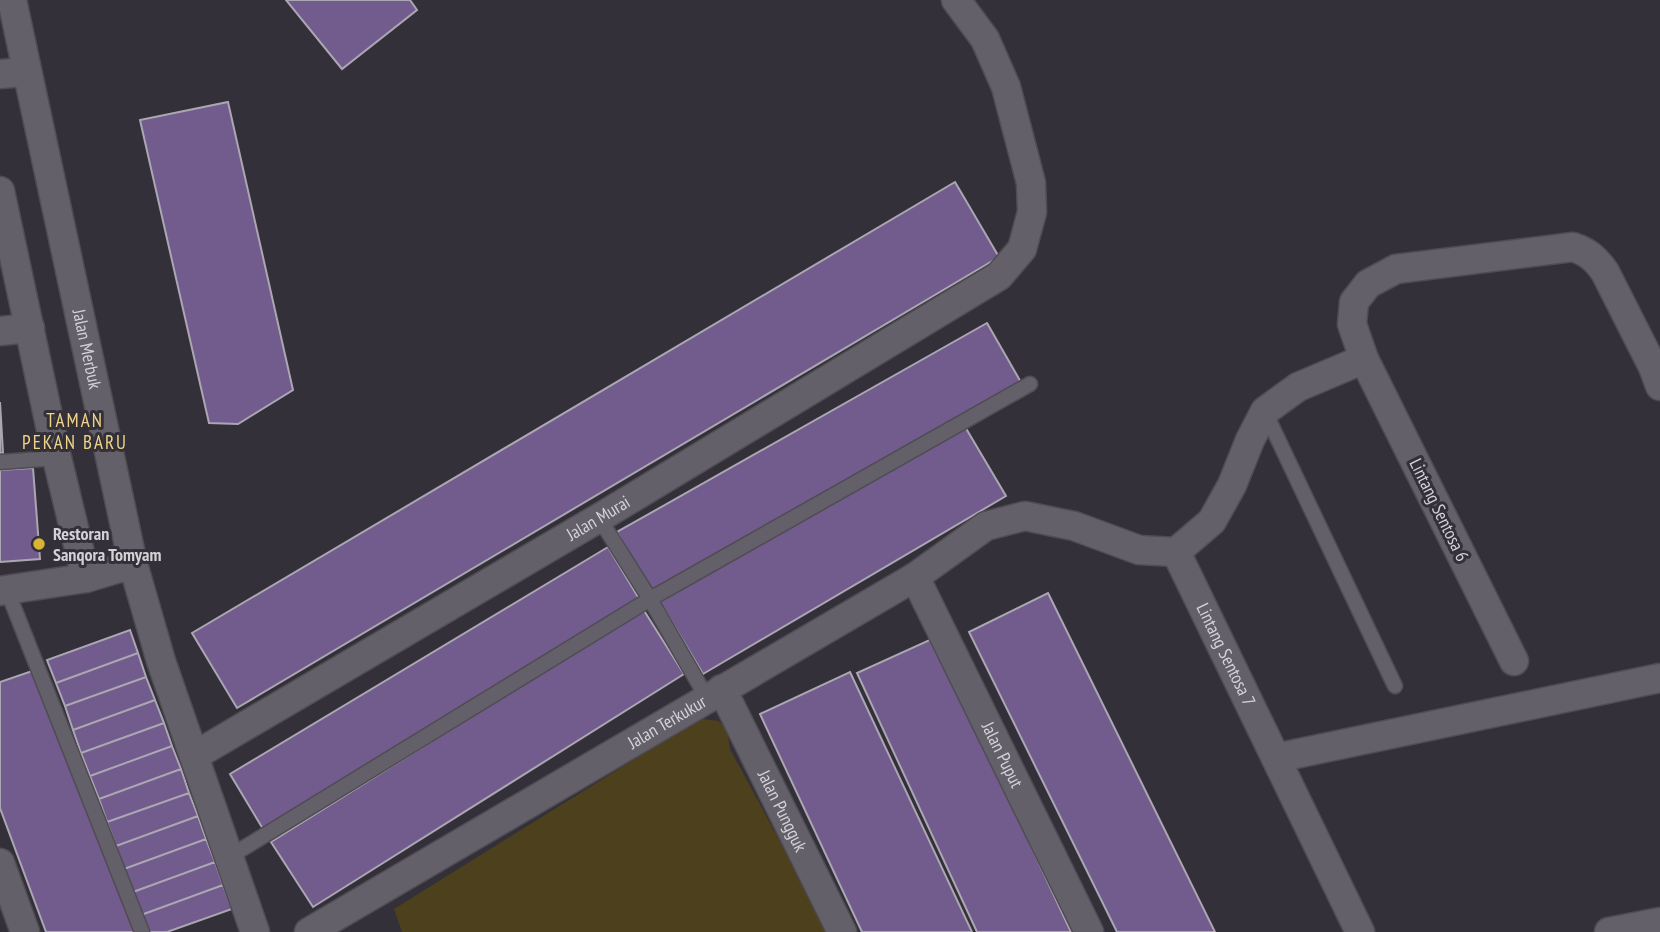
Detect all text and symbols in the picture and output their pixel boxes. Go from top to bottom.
street label: Jalan Merbuk [67,306,107,391]
district label: TAMAN PEKAN BARU [22,408,128,454]
street label: Lintang Sentosa 6 [1405,455,1474,565]
street label: Jalan Murai [561,490,634,546]
place label: Restoran Sanqora Tomyam [53,522,161,566]
marker: Restoran Sanqora Tomyam [31,536,47,552]
street label: Lintang Sentosa 7 [1191,599,1261,710]
street label: Jalan Terkukur [622,690,710,754]
street label: Jalan Puput [976,717,1029,791]
street label: Jalan Pungguk [752,765,813,855]

